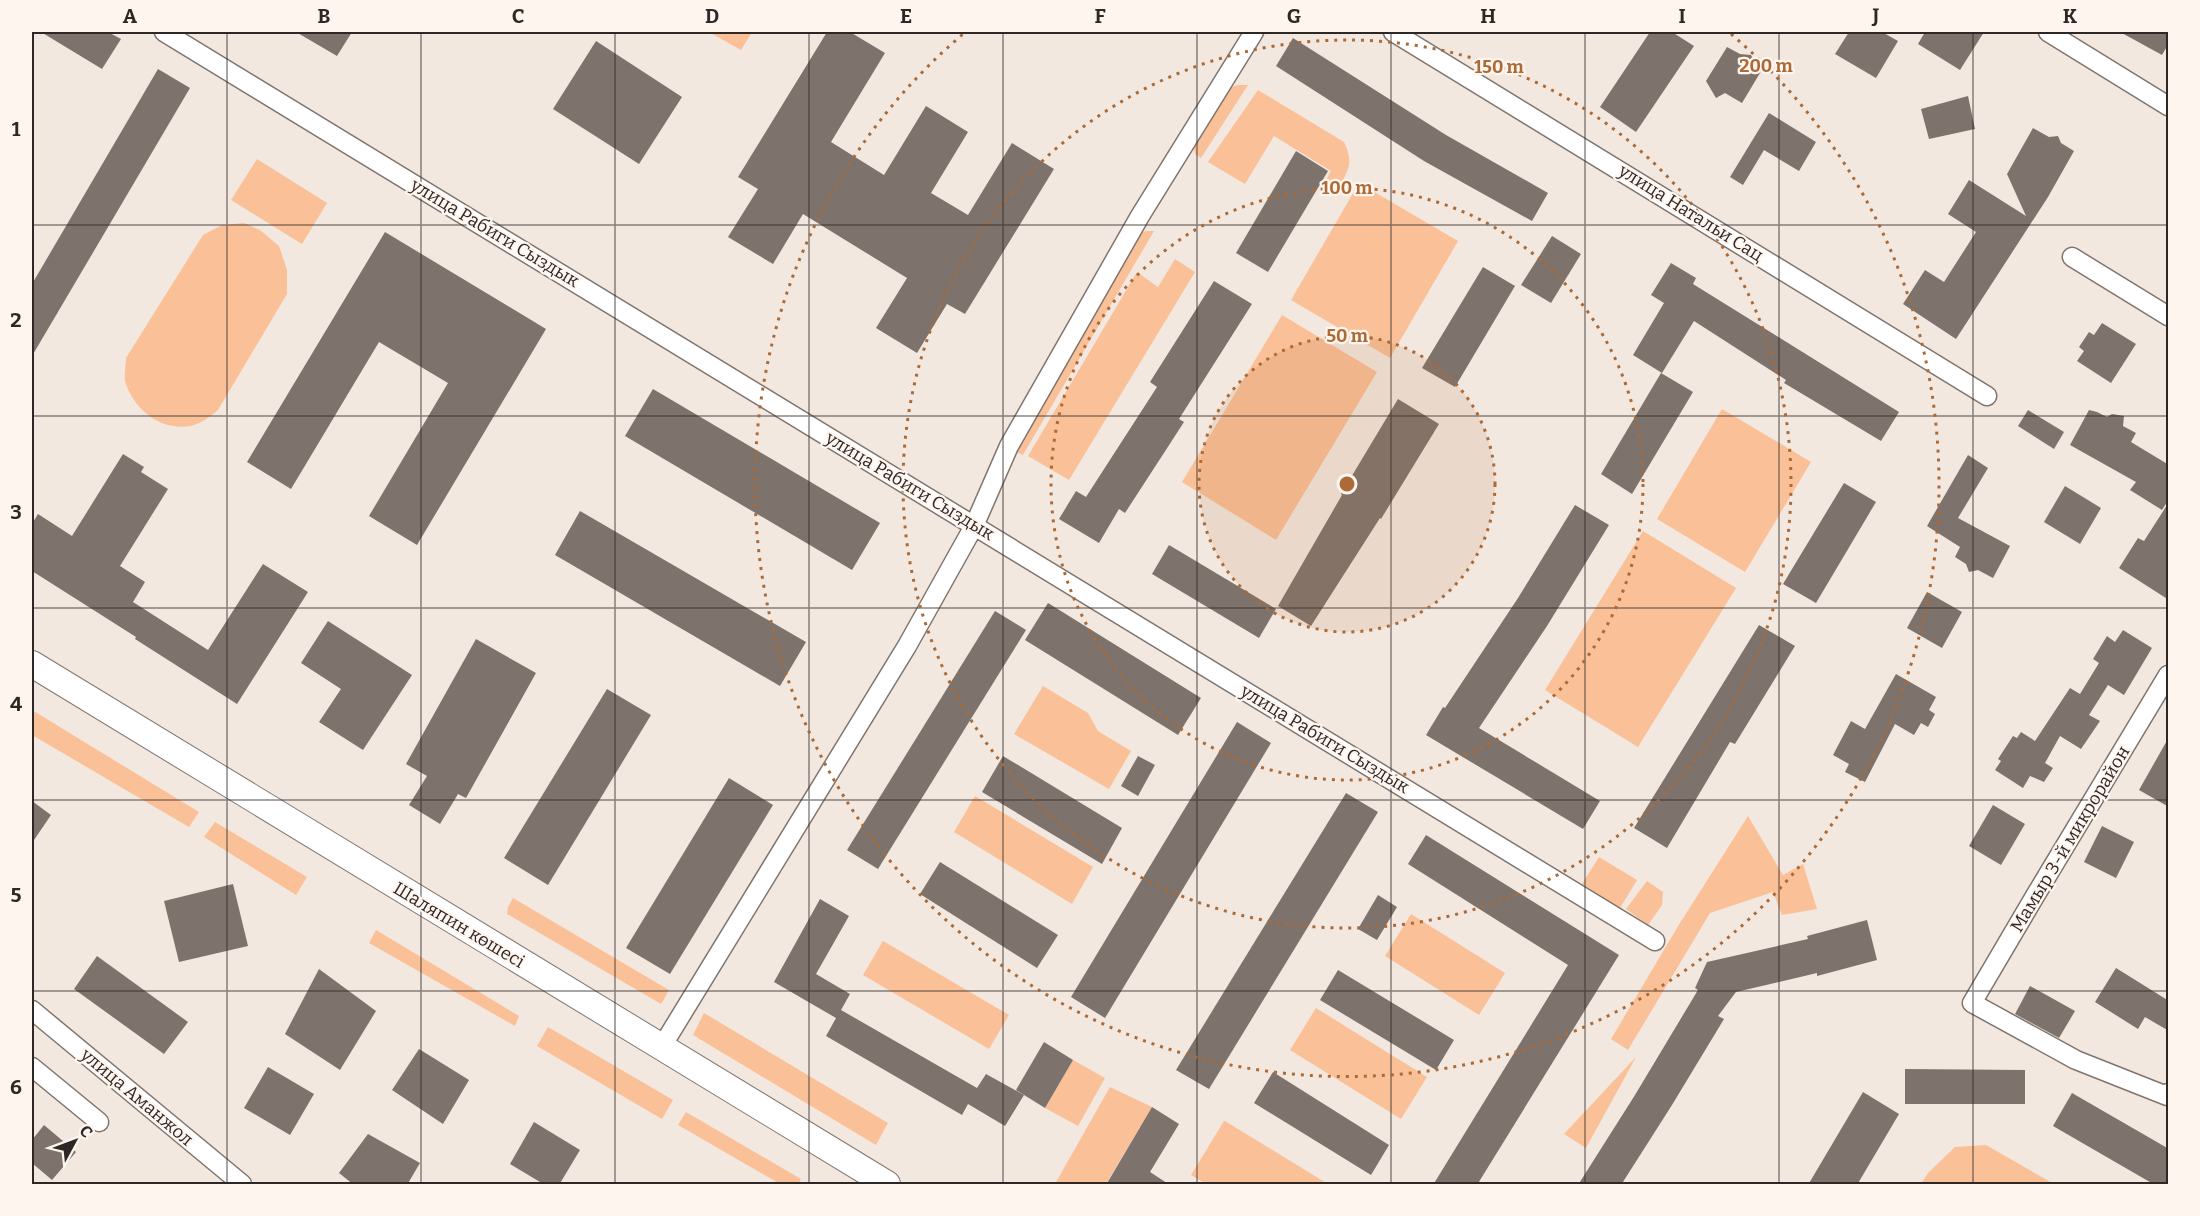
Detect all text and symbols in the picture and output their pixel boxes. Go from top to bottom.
text: A [123,4,138,28]
text: B [318,4,331,28]
text: C [512,4,524,28]
text: D [705,4,719,28]
text: E [900,4,912,28]
text: F [1094,4,1106,28]
text: G [1287,4,1301,28]
text: H [1480,4,1496,28]
text: I [1678,4,1686,28]
text: J [1872,4,1880,28]
text: K [2063,4,2078,28]
text: 200 m [1739,55,1793,77]
text: 150 m [1474,56,1524,78]
text: 1 [12,117,21,141]
street label: улица Натальи Сац [1614,159,1768,267]
street label: улица Рабиги Сыздык [406,173,584,292]
text: 100 m [1321,177,1373,199]
text: 2 [10,308,22,332]
text: 50 m [1326,325,1368,347]
street label: улица Рабиги Сыздык [821,426,999,545]
centre of rings [1337,474,1357,494]
text: 3 [10,500,22,524]
street label: улица Рабиги Сыздык [1236,679,1414,798]
text: 4 [10,692,22,716]
street label: Мамыр 3-й микрорайон [2006,742,2134,936]
street label: Шаляпин көшесі [390,877,528,973]
text: 5 [11,883,22,907]
street label: улица Аманжол [76,1043,198,1151]
text: 6 [10,1075,22,1099]
north arrow [45,1111,105,1171]
text: С [75,1121,96,1142]

